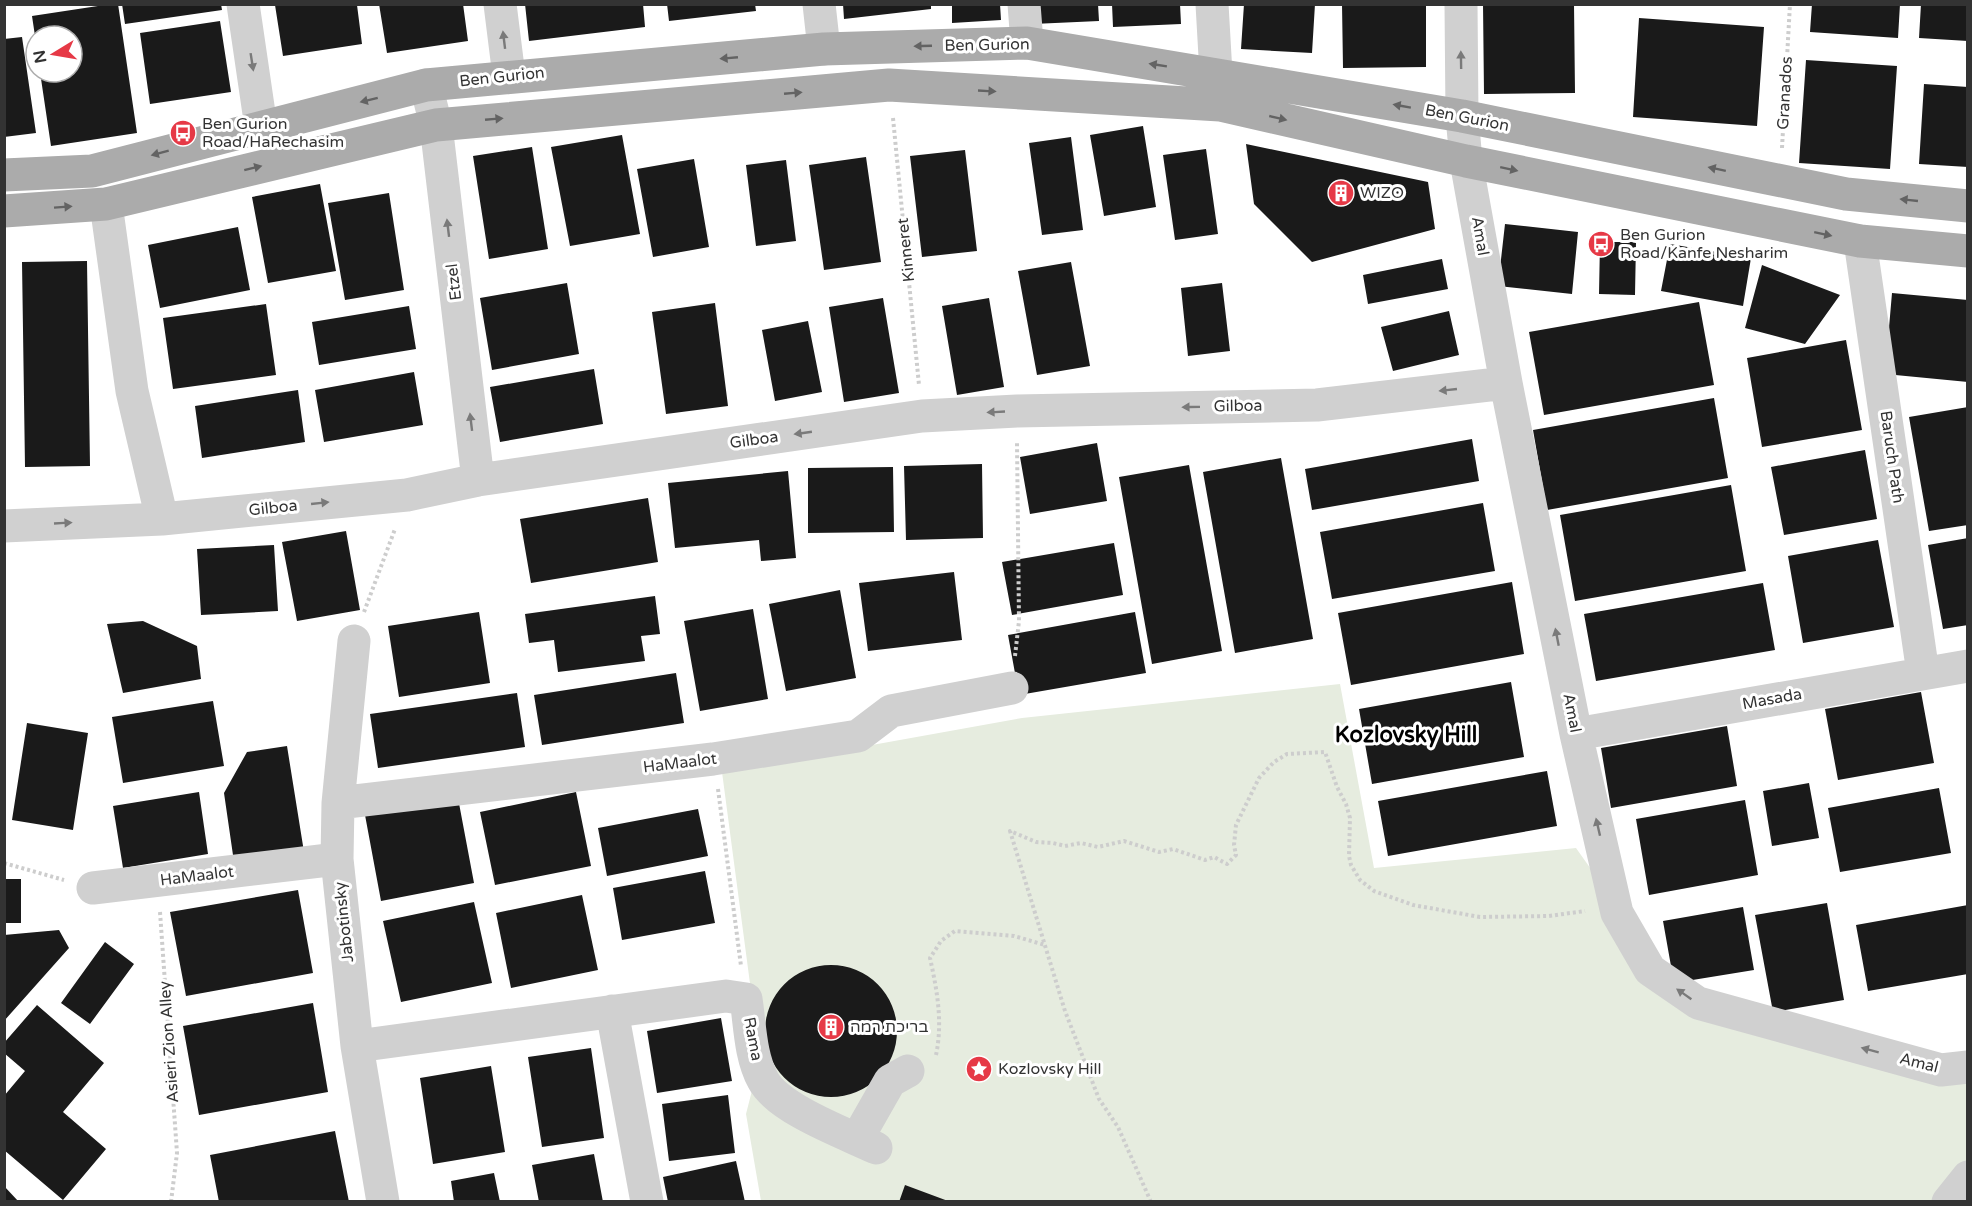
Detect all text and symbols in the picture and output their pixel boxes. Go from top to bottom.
north arrow [24,24,84,84]
one-way arrow [500,31,509,50]
street label: Ben Gurion [944,34,1030,56]
one-way arrow [914,42,933,51]
text: N [29,48,51,65]
one-way arrow [1456,51,1466,70]
one-way arrow [247,53,256,72]
one-way arrow [719,53,738,63]
street label: Granados [1773,56,1797,130]
one-way arrow [1149,60,1168,69]
street label: Ben Gurion [458,63,546,91]
one-way arrow [978,86,997,95]
one-way arrow [783,88,802,98]
one-way arrow [360,95,378,105]
street label: Ben Gurion [1423,100,1511,136]
one-way arrow [1393,101,1412,110]
place label: Ben Gurion Road/HaRechasim [202,114,344,152]
one-way arrow [1268,114,1287,123]
one-way arrow [484,115,503,124]
bus stop icon: Ben Gurion Road/HaRechasim [168,118,198,148]
one-way arrow [151,149,169,159]
one-way arrow [244,163,263,173]
one-way arrow [1707,164,1726,173]
one-way arrow [1500,165,1518,175]
building icon: WIZO [1326,178,1356,208]
place label: WIZO [1360,183,1404,203]
one-way arrow [1900,195,1919,205]
one-way arrow [53,202,72,212]
street label: Amal [1467,215,1493,257]
street label: Kinneret [893,217,919,283]
one-way arrow [443,219,453,238]
place label: Ben Gurion Road/Kanfe Nesharim [1620,225,1788,263]
bus stop icon: Ben Gurion Road/Kanfe Nesharim [1586,229,1616,259]
one-way arrow [1814,230,1833,239]
street label: Etzel [442,262,466,302]
one-way arrow [1439,385,1458,395]
street label: Gilboa [1213,396,1263,416]
one-way arrow [1182,402,1201,412]
one-way arrow [987,407,1006,417]
street label: Baruch Path [1876,409,1908,505]
one-way arrow [466,413,476,432]
street label: Gilboa [728,427,780,453]
one-way arrow [793,429,812,438]
street label: Gilboa [248,495,298,521]
one-way arrow [311,498,330,508]
one-way arrow [53,519,72,528]
one-way arrow [1552,627,1561,646]
street label: Masada [1741,684,1803,714]
street label: Amal [1558,692,1586,734]
district label: Kozlovsky Hill [1335,722,1477,748]
street label: HaMaalot [642,749,718,777]
one-way arrow [1592,818,1602,836]
street label: HaMaalot [159,862,235,890]
street label: Jabotinsky [330,880,358,963]
street label: Asieri Zion Alley [155,980,183,1104]
one-way arrow [1676,989,1692,1000]
building icon: בריכת רמה [816,1012,846,1042]
street label: Rama [739,1015,767,1063]
place label: בריכת רמה [850,1017,929,1037]
one-way arrow [1861,1045,1879,1054]
street label: Amal [1897,1049,1941,1077]
place icon: Kozlovsky Hill [964,1054,994,1084]
place label: Kozlovsky Hill [998,1059,1102,1079]

